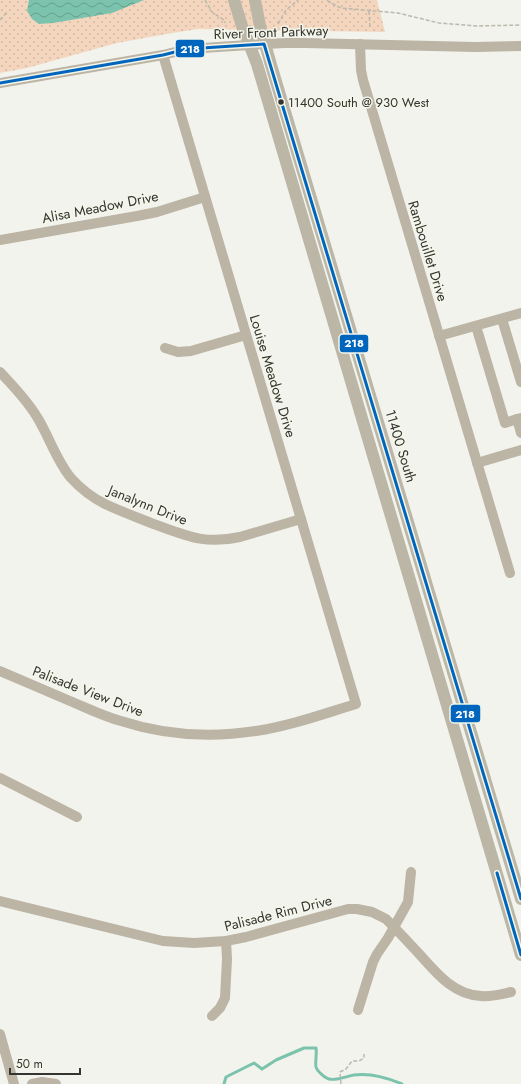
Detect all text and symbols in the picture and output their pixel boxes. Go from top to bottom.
street label: River Front Parkway [213,20,330,44]
line badge: 218 [175,39,205,58]
text: 218 [180,41,200,57]
place label: 11400 South @ 930 West [288,93,430,112]
marker: 11400 South @ 930 West [276,97,286,107]
street label: Alisa Meadow Drive [40,186,160,228]
street label: Rambouillet Drive [403,198,453,304]
street label: Louise Meadow Drive [245,312,301,440]
line badge: 218 [339,334,369,353]
text: 218 [344,335,364,351]
street label: 11400 South [380,407,422,485]
street label: Janalynn Drive [104,479,190,530]
street label: Palisade View Drive [30,661,146,721]
line badge: 218 [450,704,481,723]
text: 218 [455,706,475,722]
street label: Palisade Rim Drive [222,890,334,936]
scale bar [10,1050,80,1076]
text: 50 m [16,1055,43,1073]

